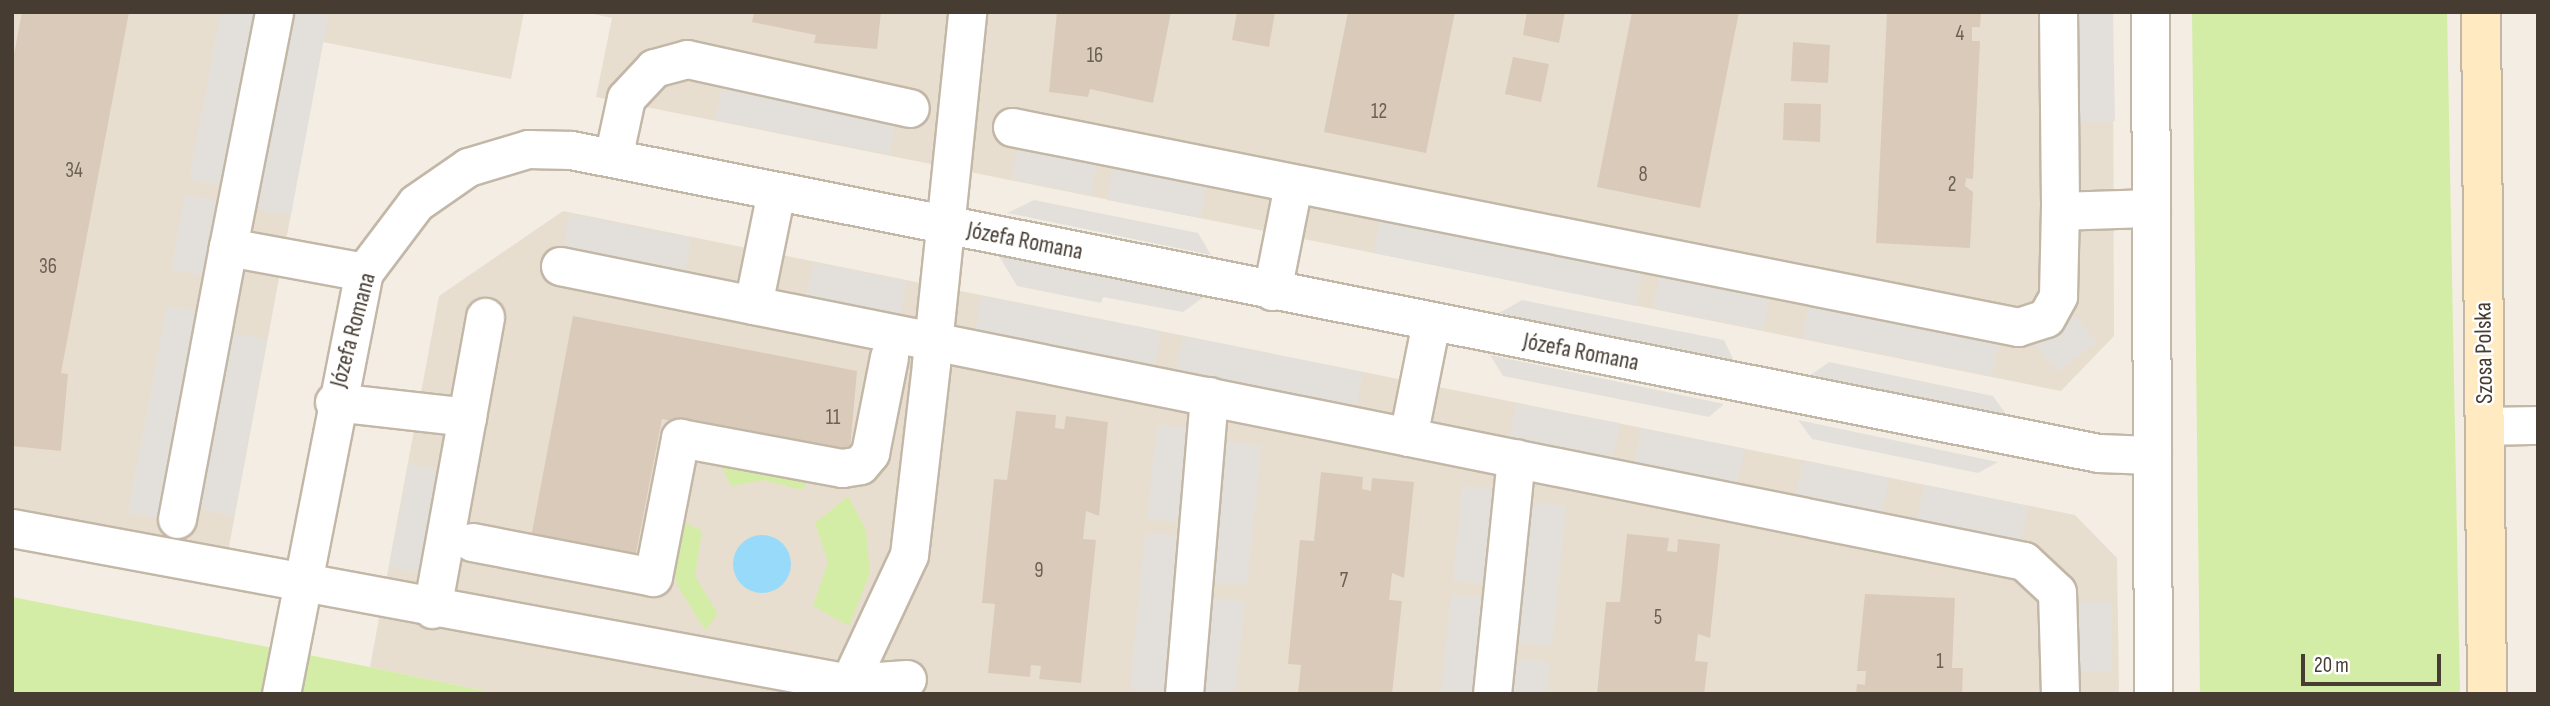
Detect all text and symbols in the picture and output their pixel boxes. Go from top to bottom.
house number: 4 [1956,21,1964,47]
house number: 16 [1087,43,1103,69]
house number: 12 [1371,99,1387,125]
house number: 34 [65,158,83,184]
house number: 8 [1638,162,1648,188]
house number: 2 [1948,172,1956,198]
street label: Józefa Romana [965,216,1085,266]
house number: 36 [39,254,57,280]
street label: Józefa Romana [324,270,382,390]
street label: Szosa Polska [2469,302,2499,404]
street label: Józefa Romana [1521,327,1641,377]
house number: 11 [826,405,840,431]
house number: 9 [1034,558,1044,584]
house number: 7 [1340,568,1348,594]
house number: 5 [1654,605,1662,631]
scale bar [2305,640,2445,684]
house number: 1 [1936,649,1944,675]
text: 20 m [2314,653,2349,678]

